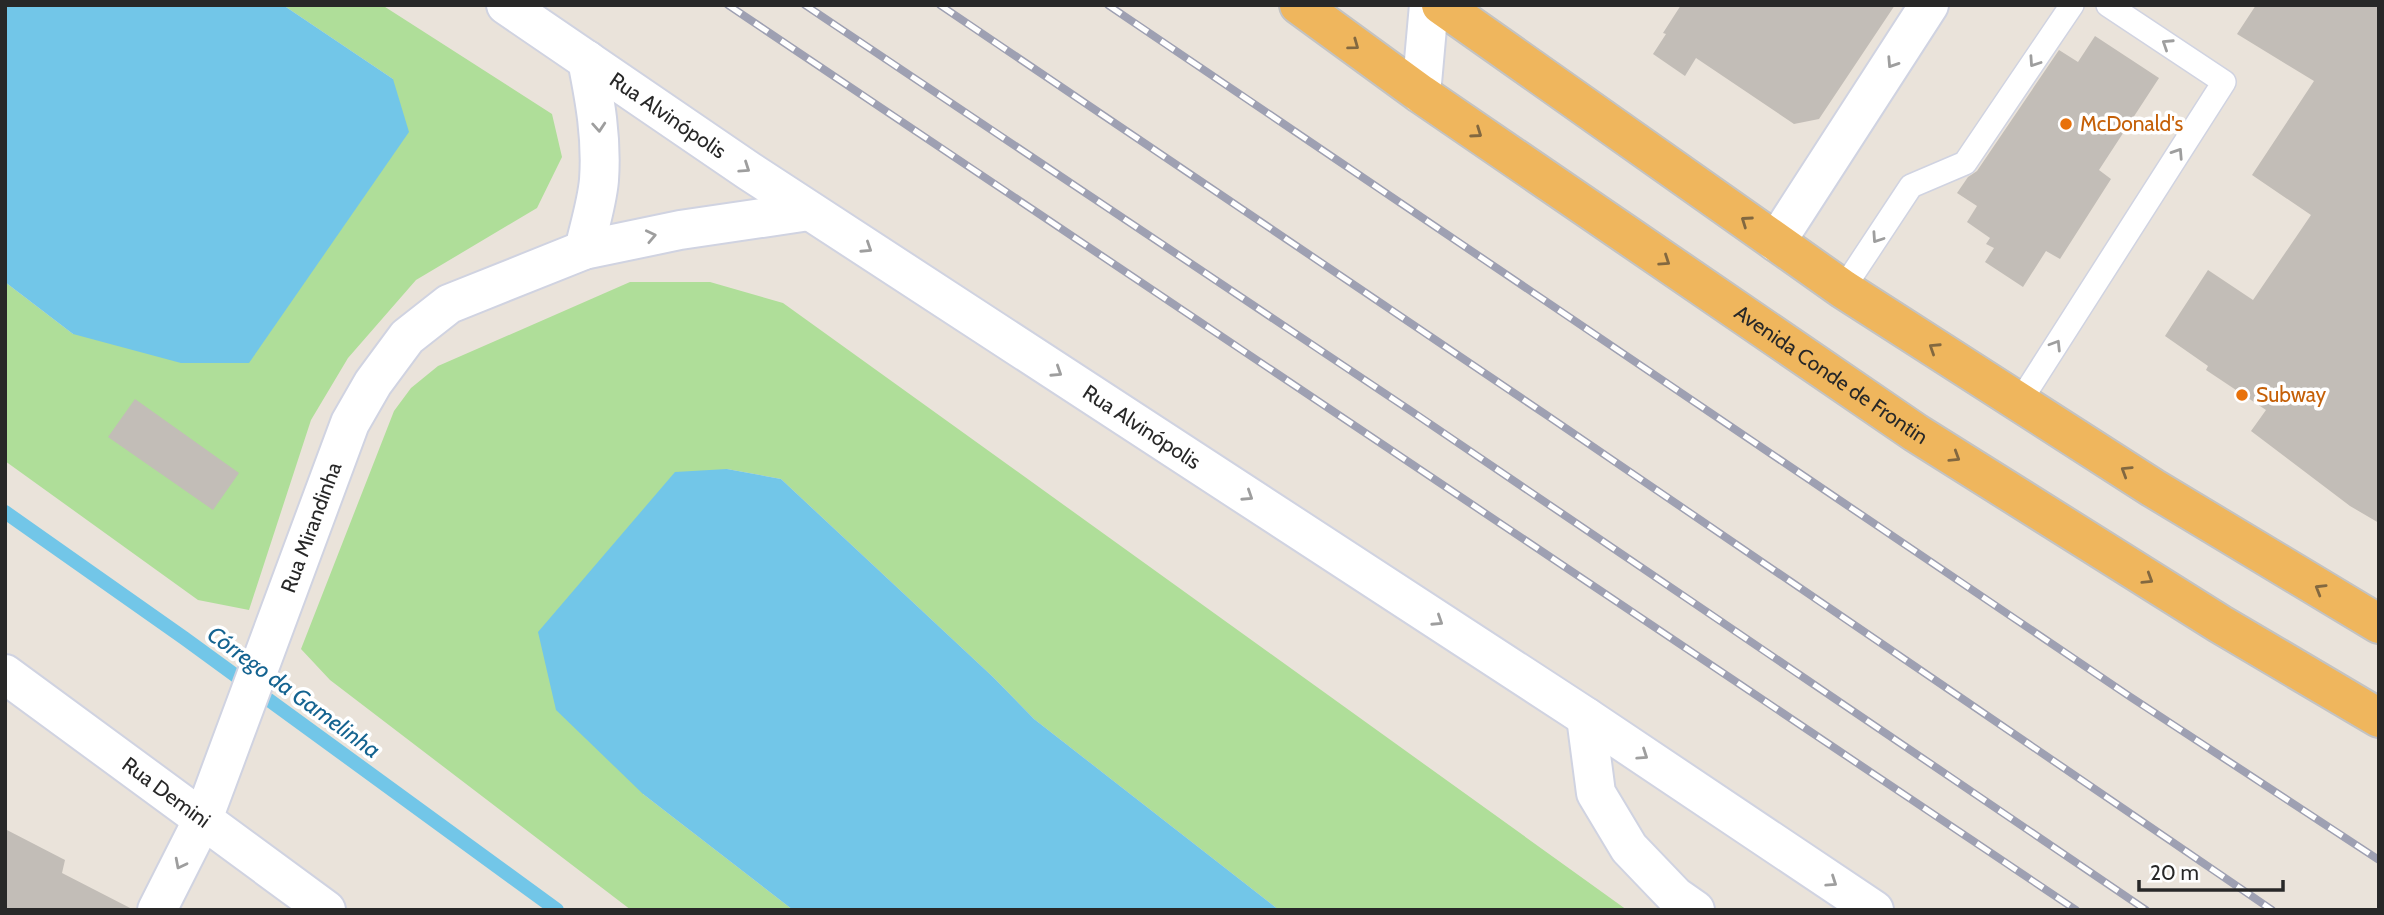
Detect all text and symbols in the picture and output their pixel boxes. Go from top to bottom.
one-way arrow [1346,37,1359,49]
one-way arrow [2162,40,2175,53]
one-way arrow [2030,54,2042,67]
one-way arrow [1888,55,1901,68]
street label: Rua Alvinópolis [605,67,731,164]
place label: McDonald's [2080,111,2184,136]
marker: McDonald's [2058,116,2074,132]
one-way arrow [591,122,606,133]
one-way arrow [1469,125,1482,137]
one-way arrow [2170,148,2183,161]
one-way arrow [737,160,750,172]
one-way arrow [1741,217,1754,229]
one-way arrow [645,230,657,245]
one-way arrow [1872,230,1885,243]
one-way arrow [859,240,872,253]
one-way arrow [1657,253,1670,266]
street label: Avenida Conde de Frontin [1730,299,1933,449]
one-way arrow [2047,340,2060,353]
one-way arrow [1929,343,1942,356]
one-way arrow [1049,364,1062,377]
street label: Rua Alvinópolis [1078,379,1206,474]
place label: Subway [2256,382,2326,407]
marker: Subway [2234,387,2250,403]
one-way arrow [1947,449,1960,462]
street label: Rua Mirandinha [275,459,346,596]
one-way arrow [2121,466,2134,479]
one-way arrow [1240,488,1253,501]
one-way arrow [2140,570,2153,583]
one-way arrow [2315,584,2328,597]
one-way arrow [1431,612,1444,625]
water label: Córrego da Gamelinha [202,620,386,764]
one-way arrow [1635,747,1648,759]
street label: Rua Demini [117,751,215,833]
scale bar [2139,848,2282,892]
one-way arrow [174,857,188,869]
text: 20 m [2150,860,2199,885]
one-way arrow [1824,874,1837,886]

